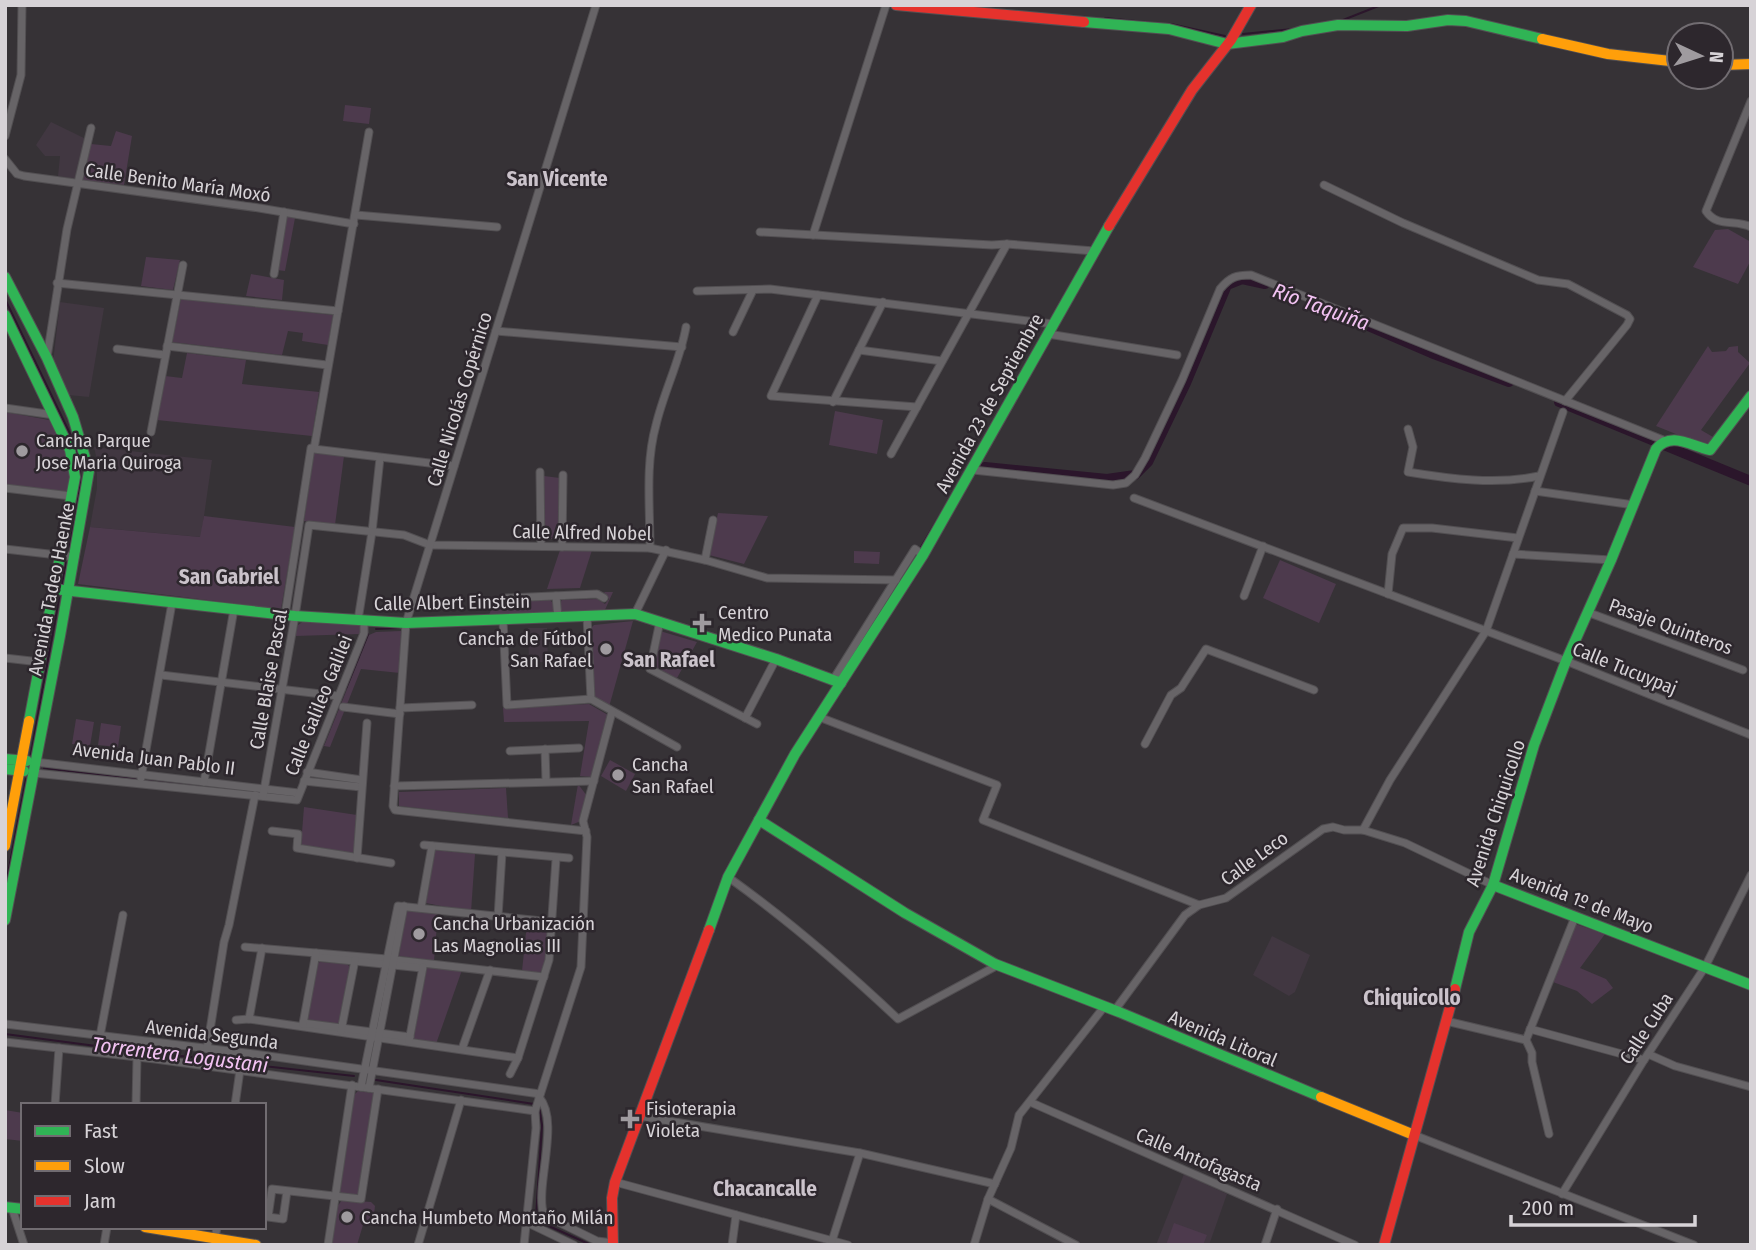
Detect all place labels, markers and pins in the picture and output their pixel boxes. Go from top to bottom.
place label: Cancha Parque Jose Maria Quiroga [36,429,182,474]
marker: Cancha Parque Jose Maria Quiroga [14,443,30,459]
place label: Centro Medico Punata [718,601,832,646]
marker: Centro Medico Punata [692,613,712,633]
place label: Cancha de Fútbol San Rafael [458,627,592,672]
marker: Cancha de Fútbol San Rafael [598,641,614,657]
place label: Cancha San Rafael [632,753,714,798]
marker: Cancha San Rafael [610,767,626,783]
place label: Cancha Urbanización Las Magnolias III [433,912,595,957]
marker: Cancha Urbanización Las Magnolias III [411,926,427,942]
place label: Fisioterapia Violeta [646,1097,736,1142]
marker: Fisioterapia Violeta [620,1109,640,1129]
place label: Cancha Humbeto Montaño Milán [361,1206,614,1229]
marker: Cancha Humbeto Montaño Milán [339,1209,355,1225]

